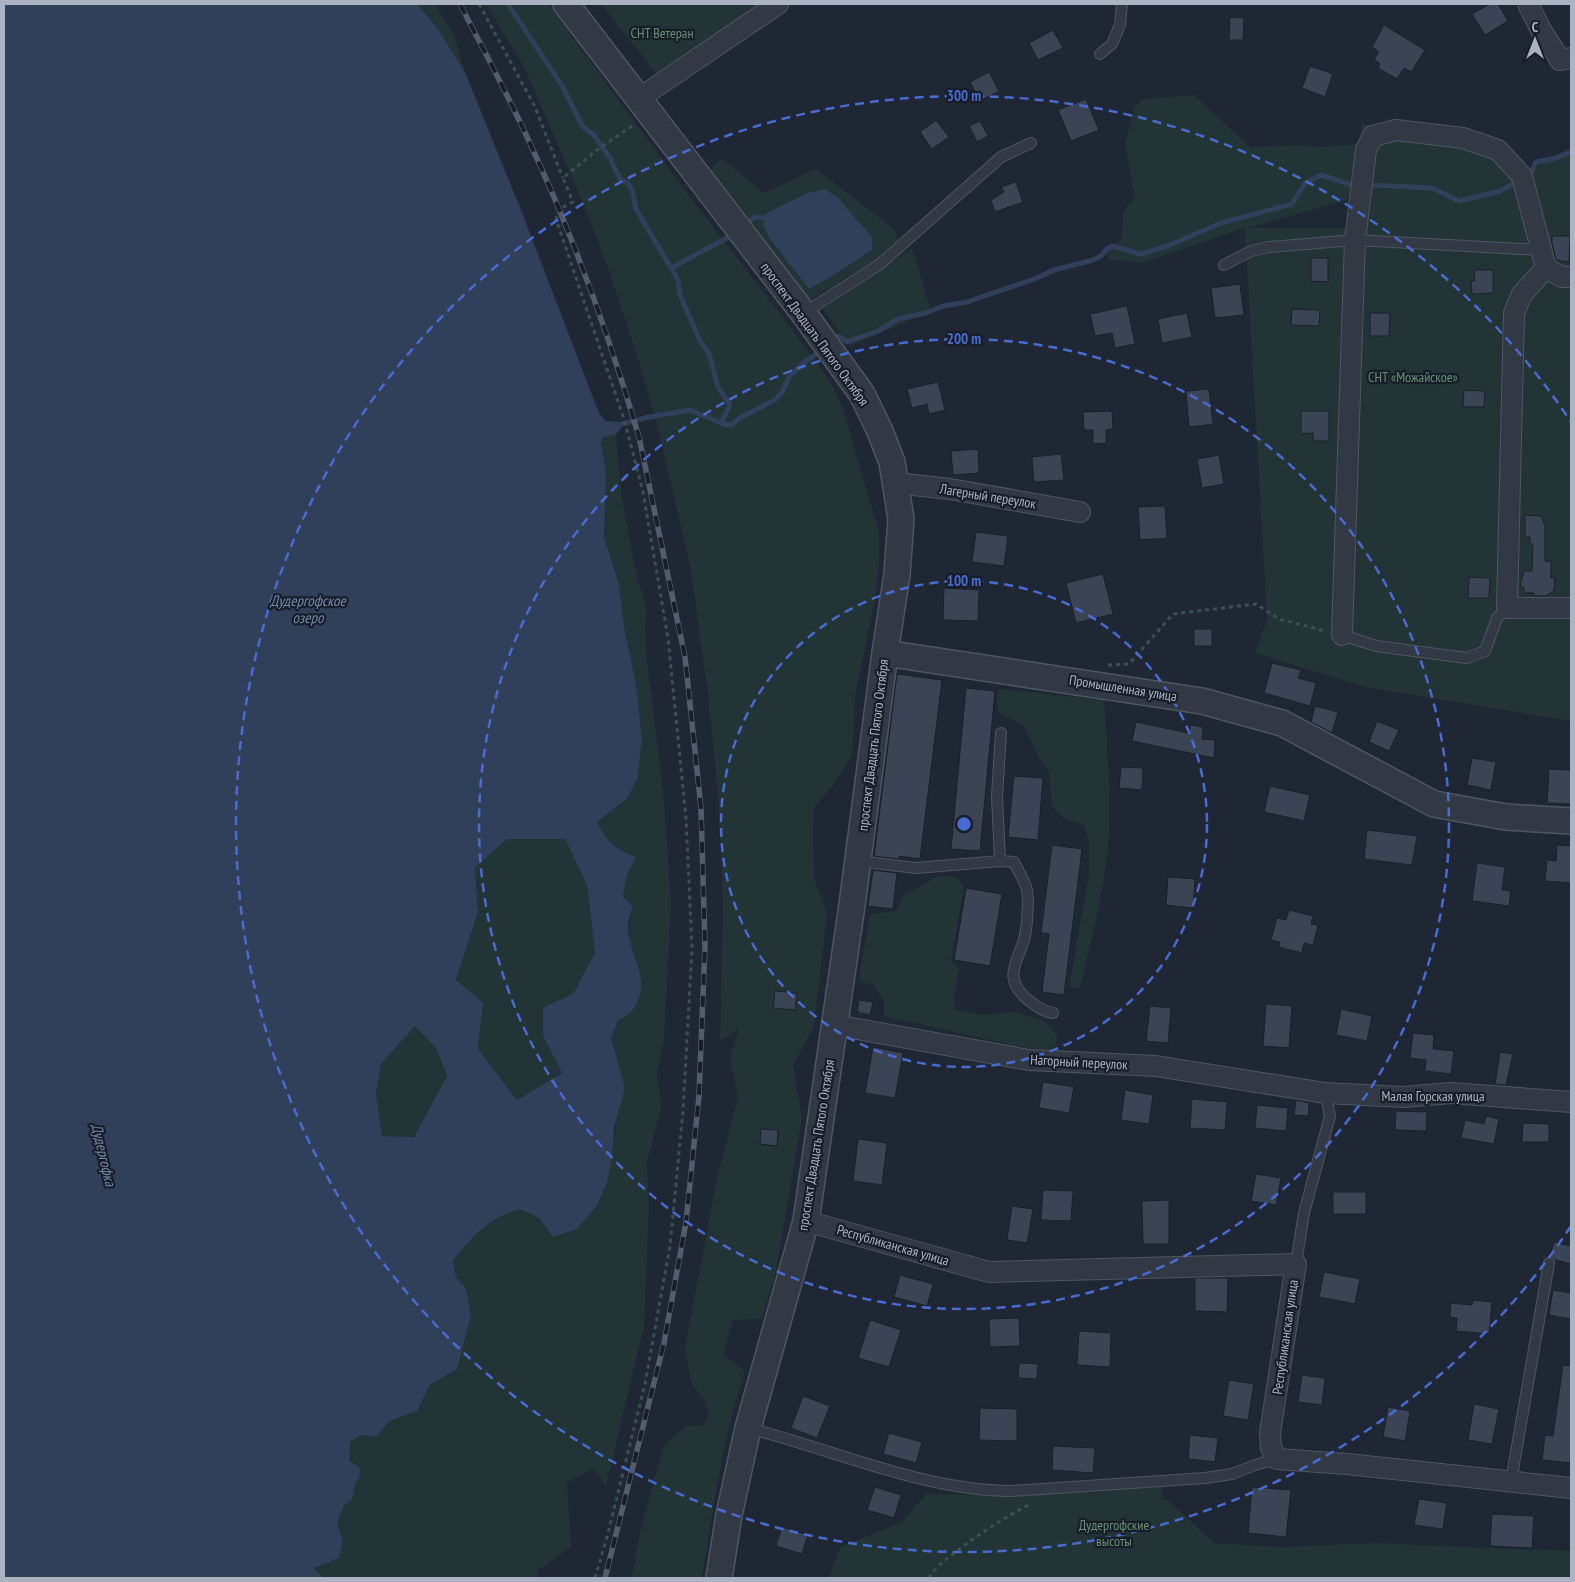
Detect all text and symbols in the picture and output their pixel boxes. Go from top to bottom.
north arrow [1510,15,1560,65]
text: С [1532,18,1539,36]
park label: СНТ Ветеран [631,24,693,42]
text: 300 m [947,86,981,105]
street label: проспект Двадцать Пятого Октября [757,259,873,409]
text: 200 m [947,329,981,348]
park label: СНТ «Можайское» [1368,368,1458,386]
street label: Лагерный переулок [938,479,1038,513]
text: 100 m [947,571,981,590]
water label: Дудергофское озеро [269,591,346,627]
street label: проспект Двадцать Пятого Октября [854,658,892,832]
street label: Промышленная улица [1068,671,1178,705]
centre of rings [955,815,973,833]
street label: Нагорный переулок [1030,1050,1129,1074]
street label: проспект Двадцать Пятого Октября [794,1058,838,1232]
street label: Малая Горская улица [1381,1087,1485,1105]
water label: Дудергофка [87,1121,121,1189]
street label: Республиканская улица [835,1220,951,1270]
street label: Республиканская улица [1268,1278,1302,1396]
park label: Дудергофские высоты [1079,1516,1149,1550]

